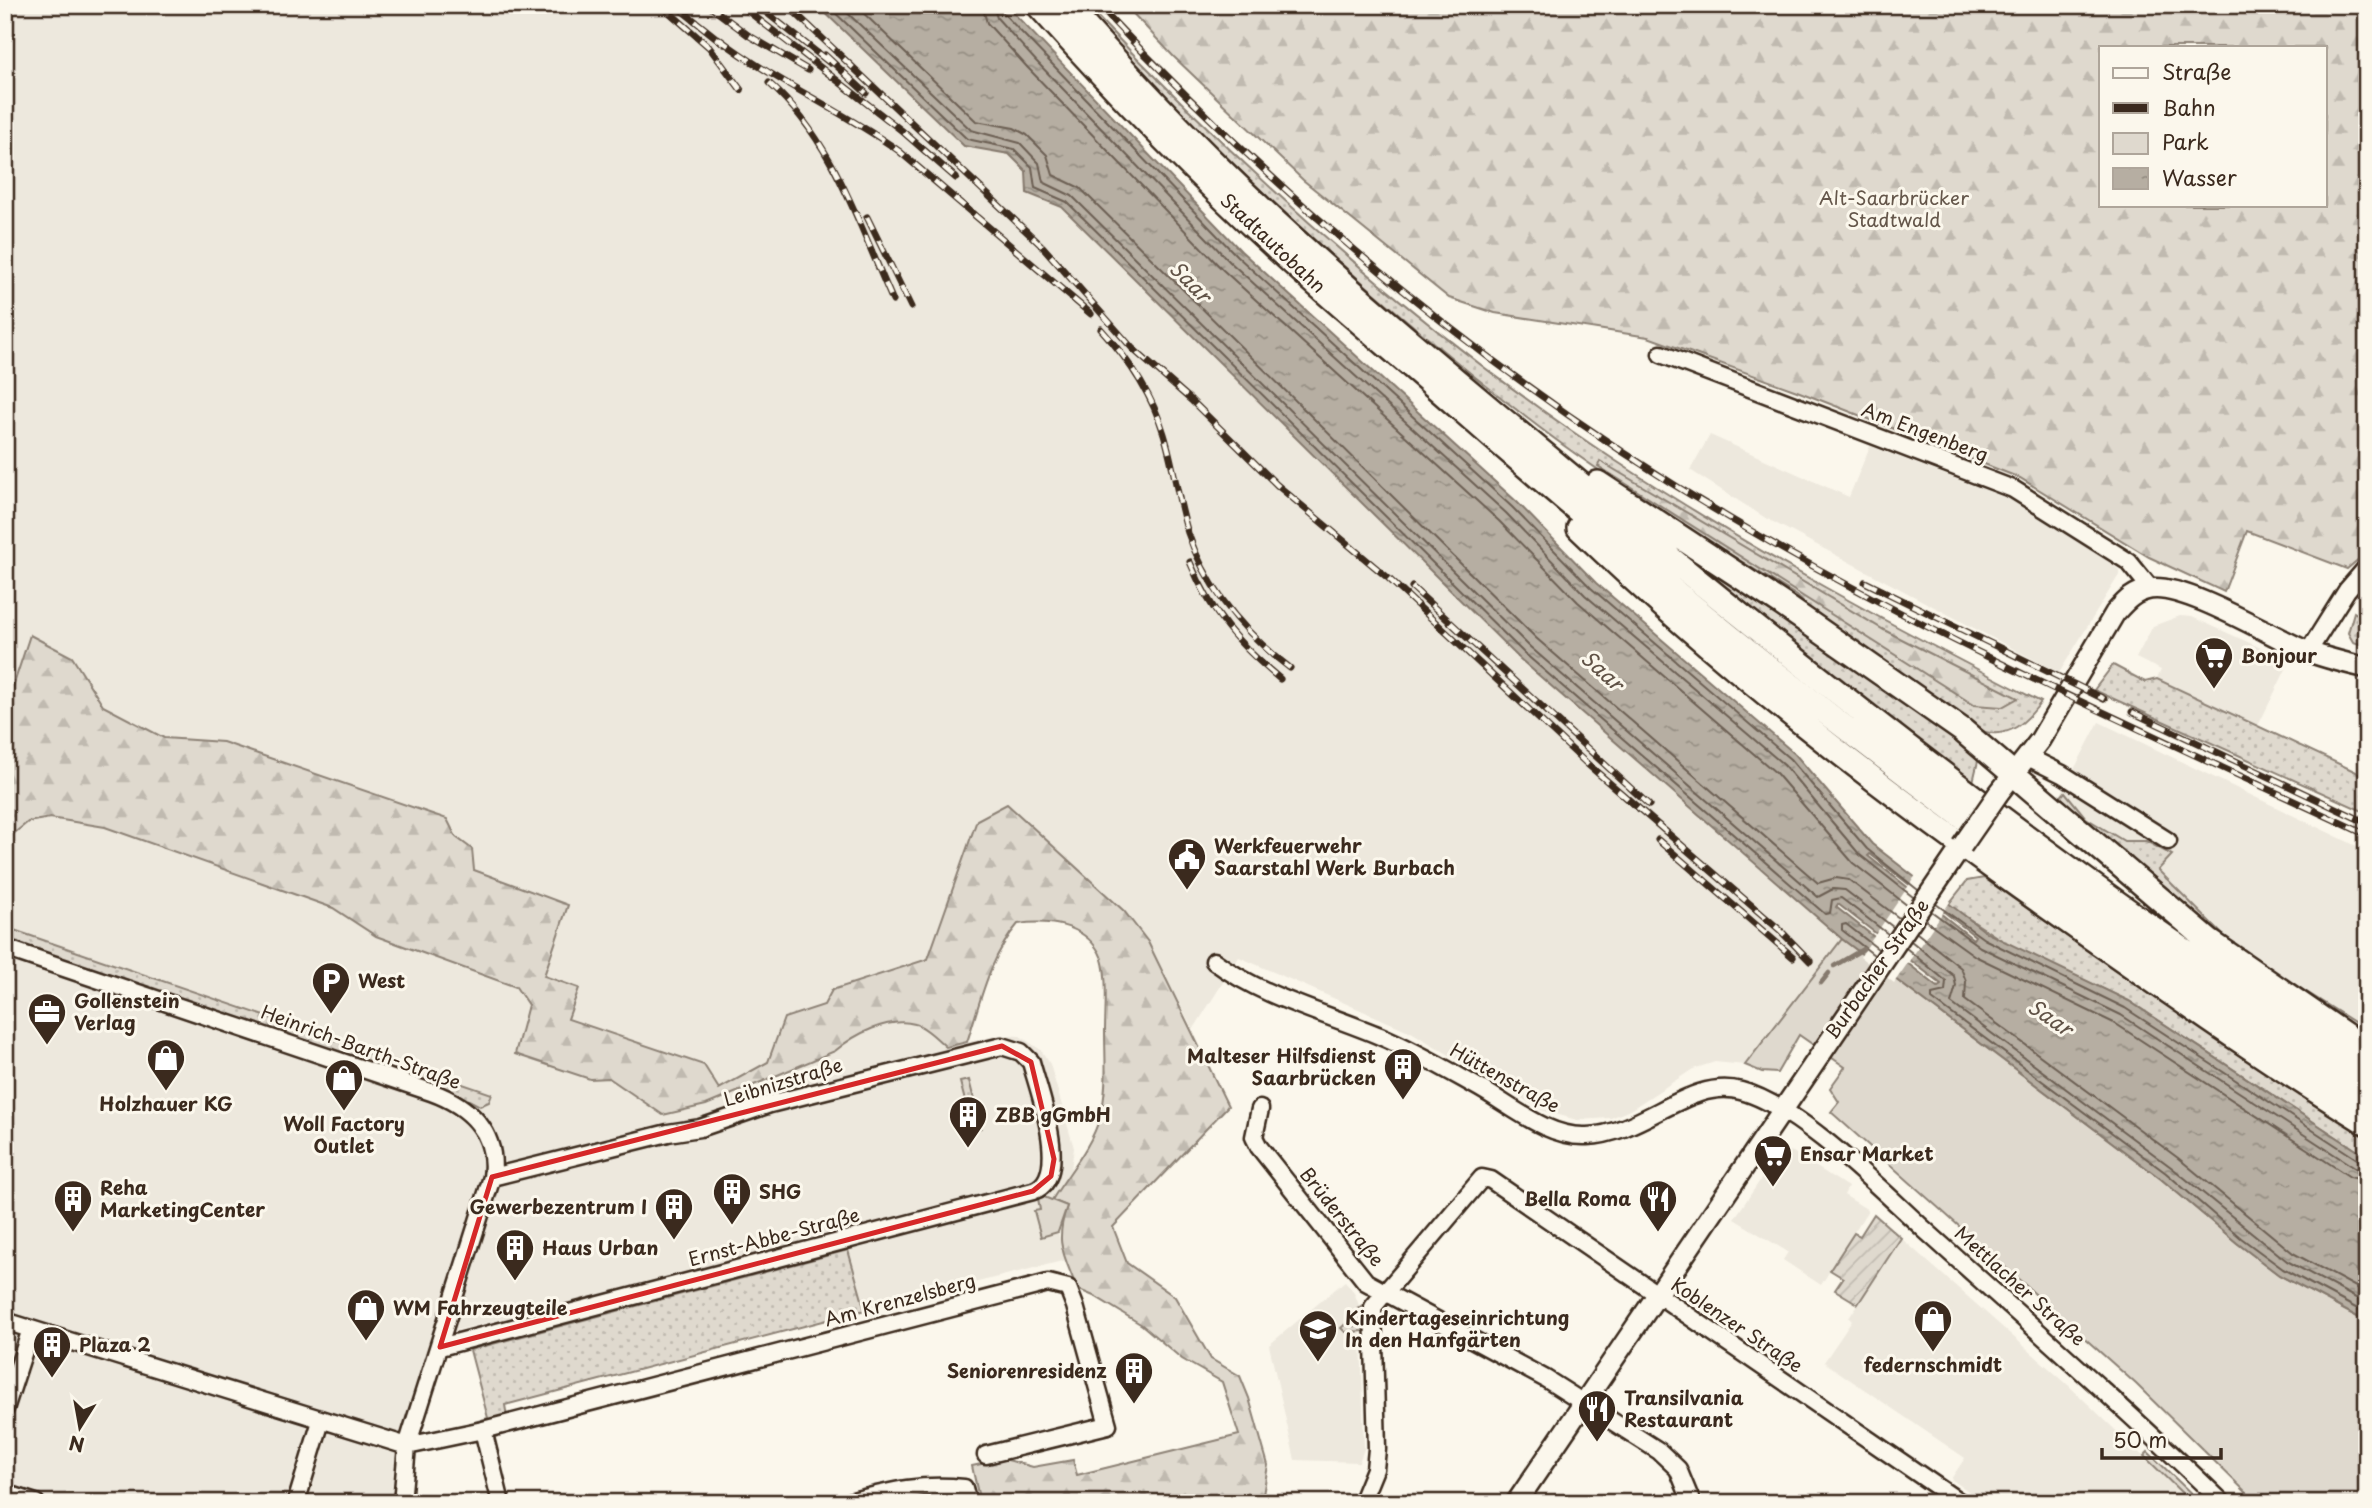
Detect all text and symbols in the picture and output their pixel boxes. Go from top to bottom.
legend [2099,46,2326,206]
text: Straße [2162,55,2231,87]
text: Bahn [2162,91,2216,123]
text: Park [2162,125,2209,157]
text: Wasser [2162,161,2237,193]
park label: Alt-Saarbrücker Stadtwald [1819,183,1969,233]
street label: Stadtautobahn [1215,186,1333,299]
water label: Saar [1163,252,1221,311]
street label: Am Engenberg [1858,394,1993,468]
supermarket icon: Bonjour [2193,635,2235,690]
place label: Bonjour [2241,641,2317,669]
water label: Saar [1575,642,1634,699]
place label: Werkfeuerwehr Saarstahl Werk Burbach [1214,831,1455,881]
public building icon: Werkfeuerwehr Saarstahl Werk Burbach [1166,836,1208,891]
street label: Burbacher Straße [1817,893,1935,1044]
parking icon: West [310,960,352,1015]
place label: West [358,966,405,994]
place label: Gollenstein Verlag [74,986,180,1036]
water label: Saar [2022,990,2082,1044]
office icon: Gollenstein Verlag [26,991,68,1046]
street label: Heinrich-Barth-Straße [258,997,465,1095]
street label: Hüttenstraße [1445,1035,1566,1119]
shop icon: Holzhauer KG [145,1037,187,1092]
place label: Malteser Hilfsdienst Saarbrücken [1187,1041,1376,1091]
building icon: Malteser Hilfsdienst Saarbrücken [1382,1046,1424,1101]
street label: Leibnizstraße [720,1050,846,1112]
shop icon: Woll Factory Outlet [323,1057,365,1112]
place label: Holzhauer KG [99,1089,233,1117]
building icon: ZBB gGmbH [947,1094,989,1149]
place label: ZBB gGmbH [995,1100,1111,1128]
place label: Woll Factory Outlet [283,1109,405,1159]
supermarket icon: Ensar Market [1752,1133,1794,1188]
place label: Ensar Market [1800,1139,1934,1167]
street label: Brüderstraße [1294,1161,1392,1272]
building icon: SHG [711,1171,753,1226]
place label: Reha MarketingCenter [100,1173,265,1223]
place label: SHG [759,1177,801,1205]
building icon: Reha MarketingCenter [52,1178,94,1233]
restaurant icon: Bella Roma [1637,1178,1679,1233]
place label: Bella Roma [1524,1184,1631,1212]
building icon: Gewerbezentrum I [653,1186,695,1241]
place label: Gewerbezentrum I [470,1192,647,1220]
street label: Ernst-Abbe-Straße [685,1200,862,1272]
street label: Mettlacher Straße [1949,1219,2092,1352]
building icon: Haus Urban [494,1227,536,1282]
place label: Haus Urban [542,1233,658,1261]
street label: Am Krenzelsberg [821,1265,978,1333]
street label: Koblenzer Straße [1666,1270,1809,1379]
shop icon: WM Fahrzeugteile [345,1287,387,1342]
place label: WM Fahrzeugteile [393,1293,568,1321]
shop icon: federnschmidt [1912,1298,1954,1353]
place label: Kindertageseinrichtung In den Hanfgärten [1345,1303,1569,1353]
school or university icon: Kindertageseinrichtung In den Hanfgärten [1297,1308,1339,1363]
building icon: Plaza 2 [31,1324,73,1379]
place label: Plaza 2 [79,1330,151,1358]
building icon: Seniorenresidenz [1113,1350,1155,1405]
place label: federnschmidt [1864,1350,2002,1378]
place label: Seniorenresidenz [947,1356,1107,1384]
place label: Transilvania Restaurant [1624,1383,1744,1433]
restaurant icon: Transilvania Restaurant [1576,1388,1618,1443]
north arrow [46,1392,116,1462]
scale bar [2102,1417,2222,1461]
text: 50 m [2113,1423,2167,1455]
text: N [67,1429,87,1460]

